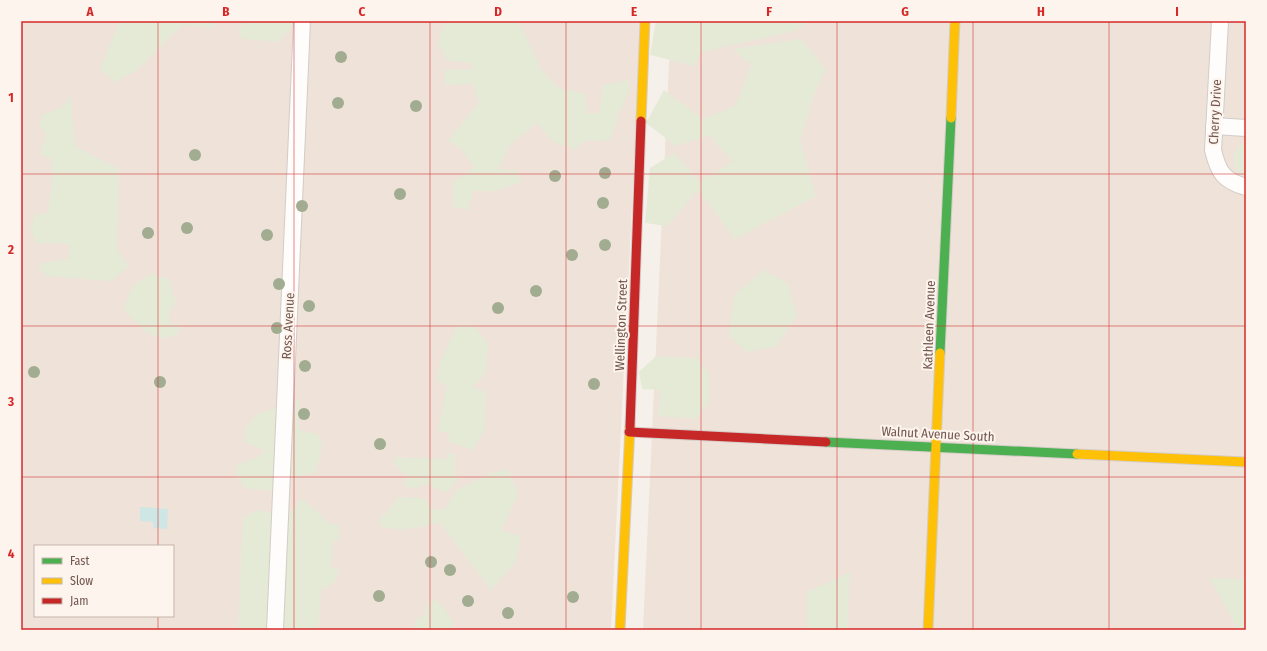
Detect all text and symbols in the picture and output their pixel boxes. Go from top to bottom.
text: A [85,4,94,19]
text: B [222,4,230,19]
text: C [359,4,366,19]
text: D [494,4,502,19]
text: E [631,4,637,19]
text: F [766,4,772,19]
text: G [901,4,909,19]
text: H [1037,4,1045,19]
text: I [1175,4,1179,19]
street label: Cherry Drive [1206,79,1224,145]
text: 1 [8,90,14,105]
text: 2 [7,242,14,257]
street label: Wellington Street [612,278,630,371]
street label: Kathleen Avenue [920,280,938,370]
street label: Ross Avenue [279,292,297,360]
text: 3 [7,394,14,409]
street label: Walnut Avenue South [881,424,995,444]
legend [34,545,174,617]
text: 4 [8,546,15,561]
text: Fast [70,554,89,568]
text: Slow [70,574,93,588]
text: Jam [70,594,88,608]

